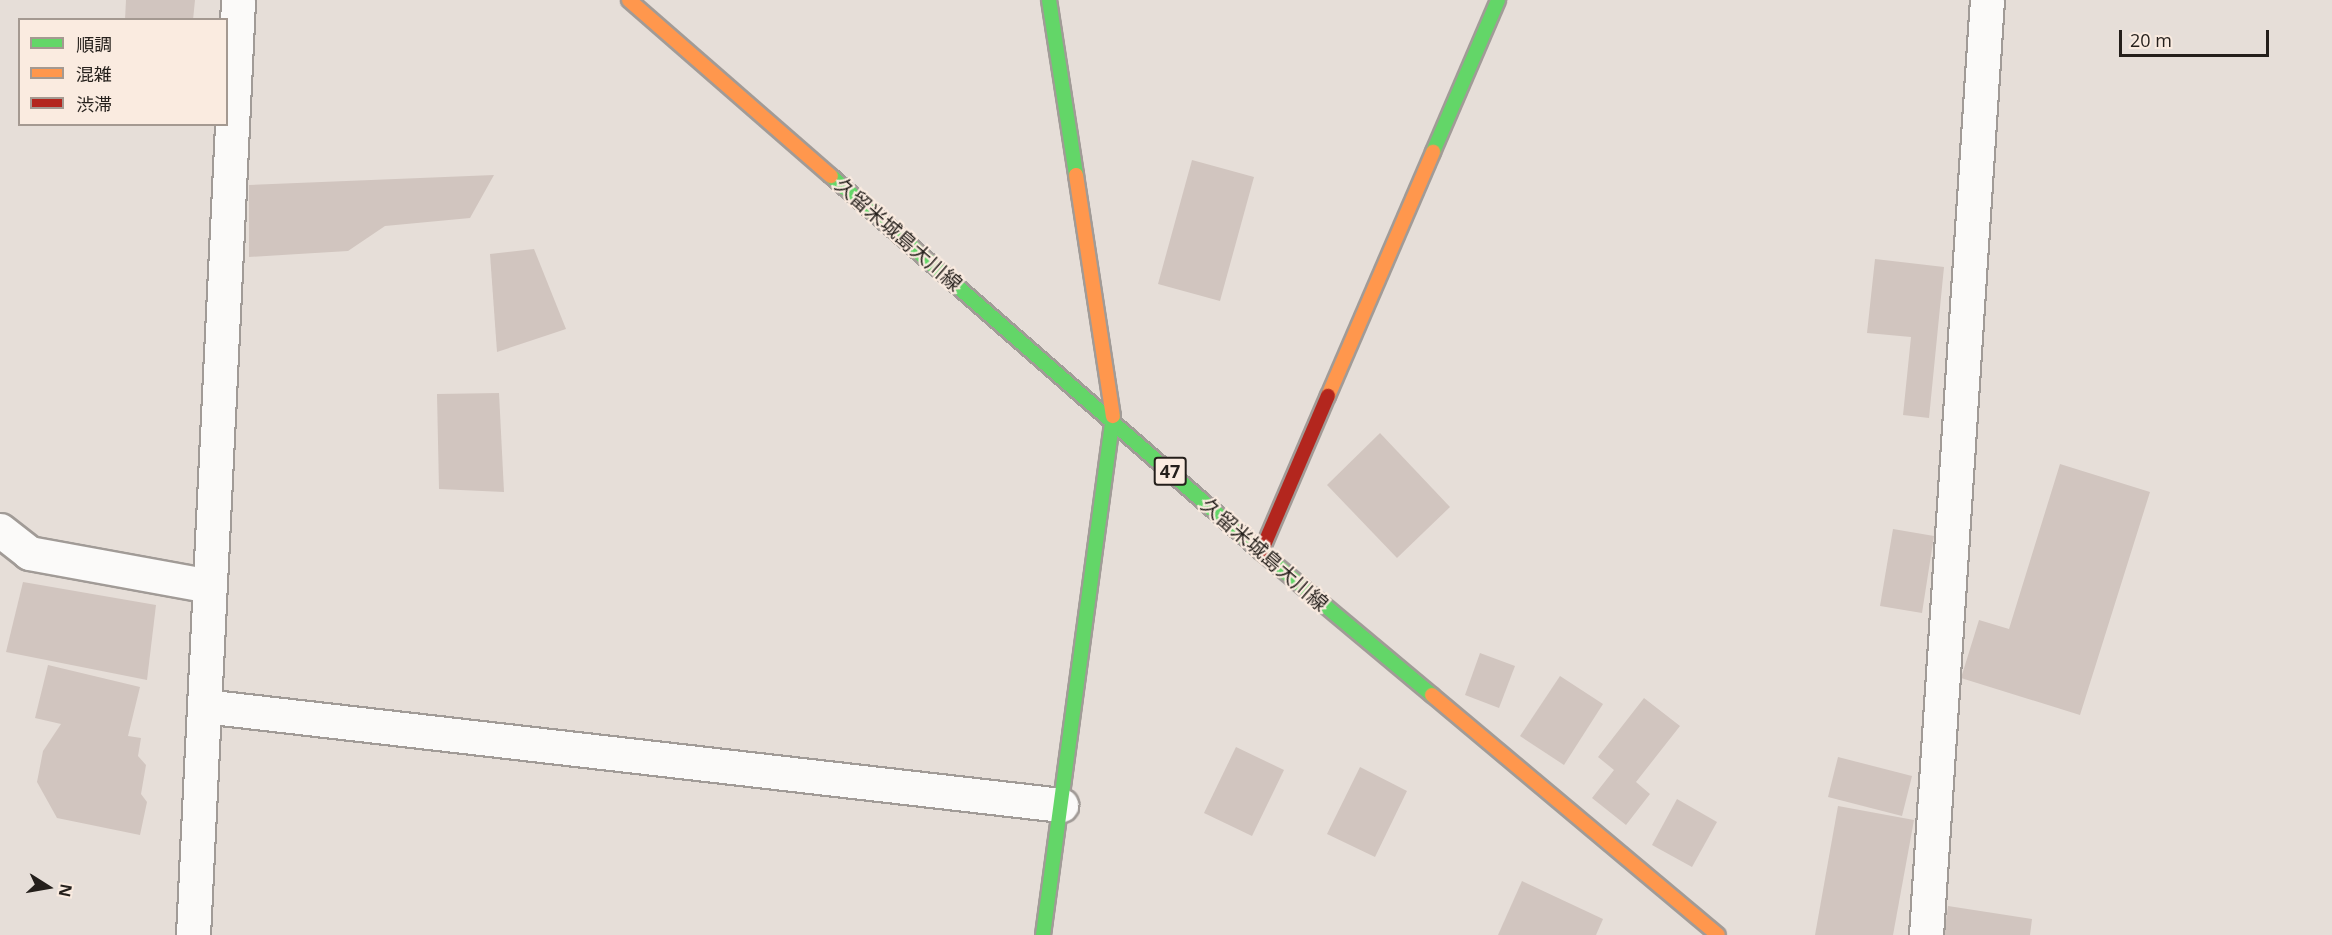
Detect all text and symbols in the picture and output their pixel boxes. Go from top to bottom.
legend [18,18,228,126]
scale bar [2122,18,2272,56]
text: 20 m [2130,28,2172,52]
text: 順調 [76,32,112,56]
text: 混雑 [76,62,112,86]
text: 渋滞 [76,92,112,116]
street label: 久留米城島大川線 [831,172,967,296]
road number: 47 [1154,456,1186,486]
street label: 久留米城島大川線 [1197,492,1333,616]
north arrow [18,857,78,917]
text: N [54,882,78,899]

